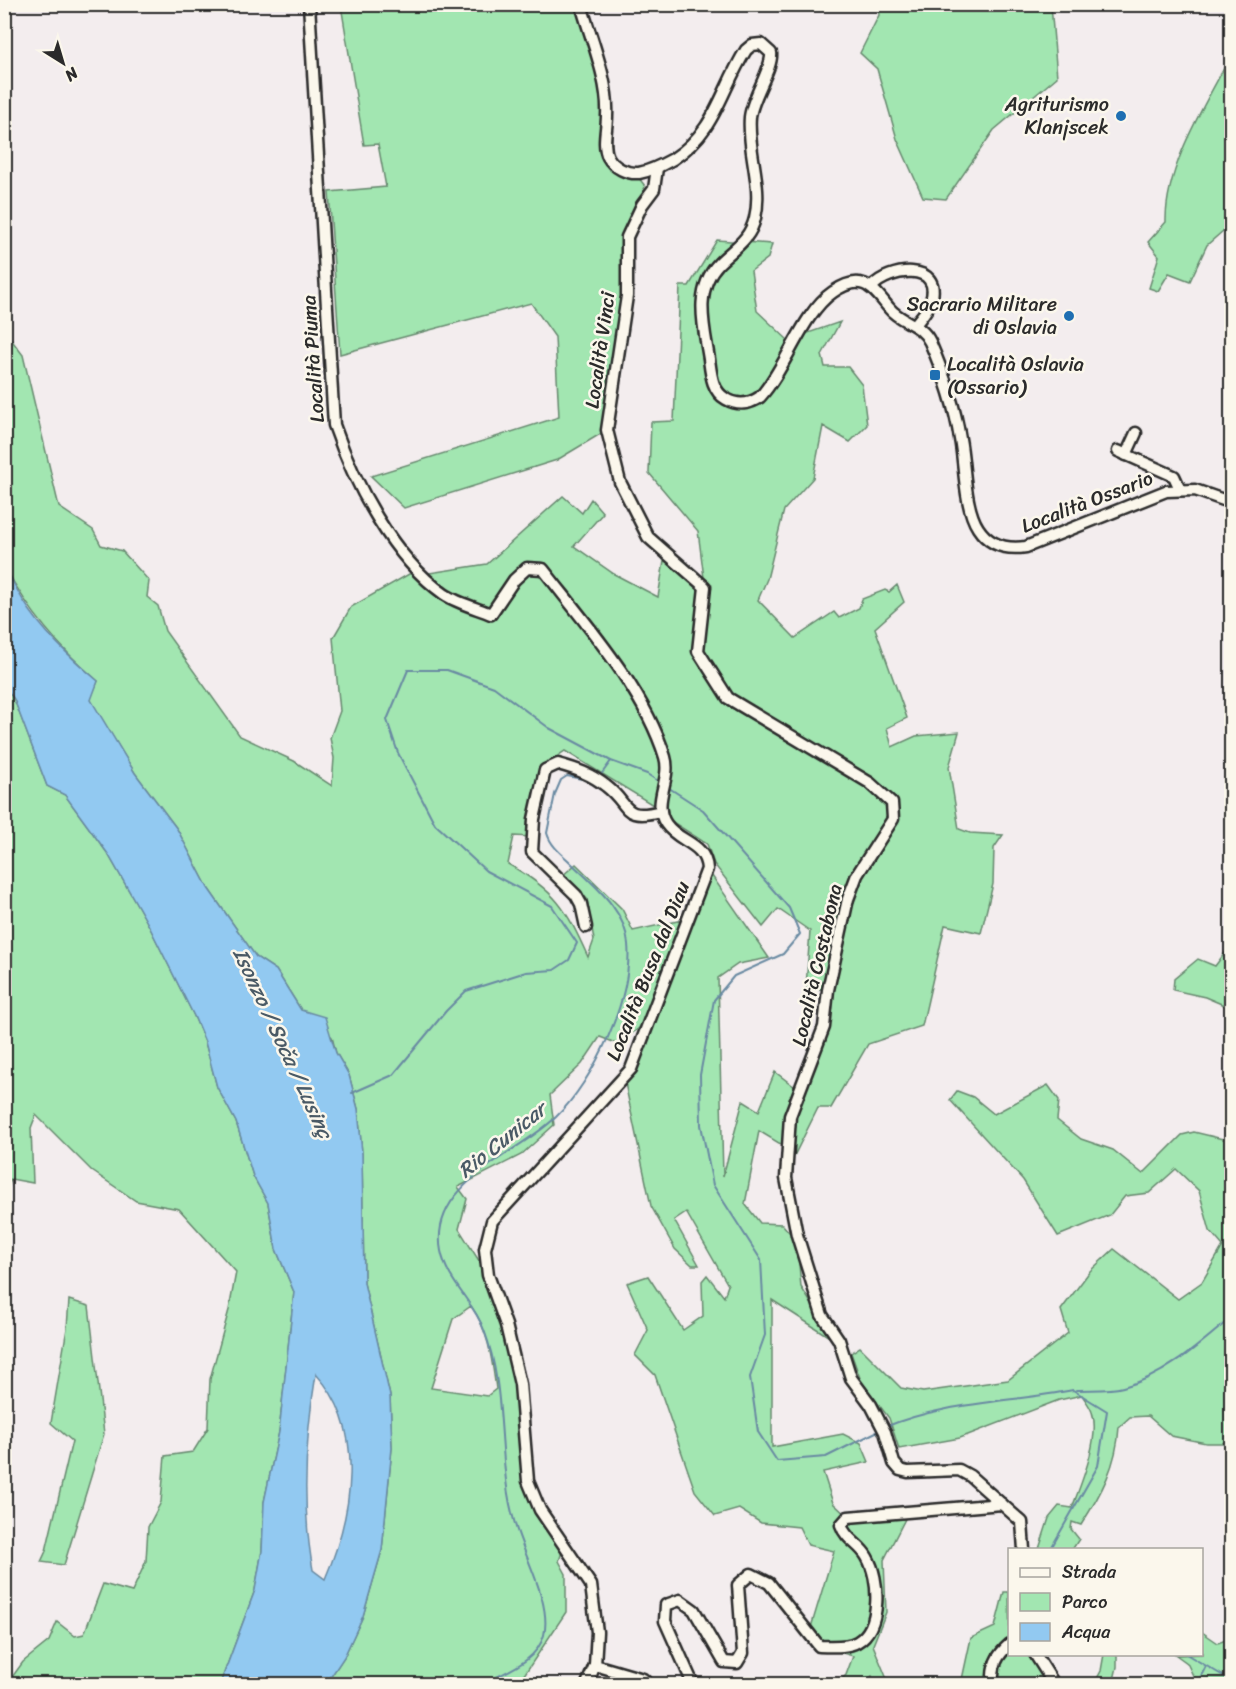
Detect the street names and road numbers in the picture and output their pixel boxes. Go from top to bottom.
street label: Località Vinci [574,288,626,411]
street label: Località Piuma [291,294,335,424]
street label: Località Ossario [1016,461,1158,543]
street label: Località Busa dal Diau [596,875,700,1066]
street label: Località Costabona [781,880,853,1050]

